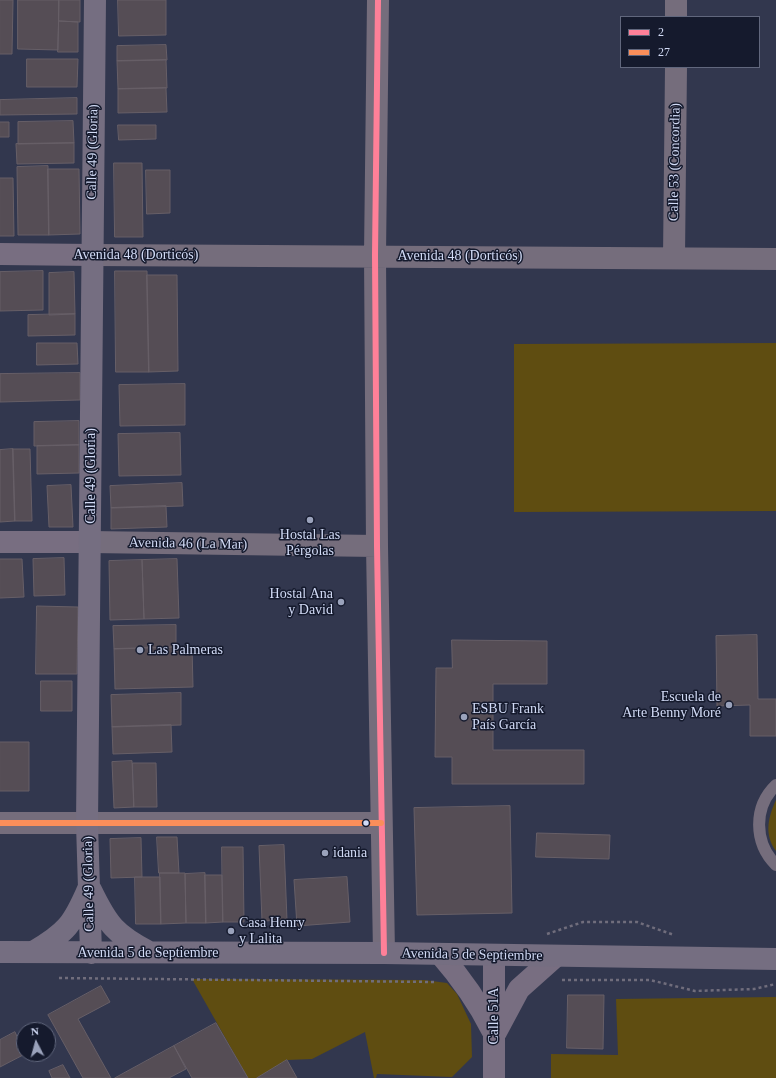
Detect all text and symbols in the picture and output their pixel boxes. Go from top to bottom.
legend [620,16,760,68]
text: 2 [658,25,664,39]
text: 27 [658,45,670,59]
street label: Calle 53 (Concordia) [666,103,684,221]
street label: Calle 49 (Gloria) [84,104,102,200]
street label: Avenida 48 (Dorticós) [74,247,198,263]
street label: Avenida 48 (Dorticós) [398,248,522,264]
street label: Calle 49 (Gloria) [83,428,99,524]
marker: Hostal Las Pérgolas [305,515,315,525]
place label: Hostal Las Pérgolas [280,527,340,560]
street label: Avenida 46 (La Mar) [129,535,247,553]
place label: Hostal Ana y David [270,586,333,618]
marker: Hostal Ana y David [336,597,346,607]
place label: Las Palmeras [148,642,223,658]
marker: Las Palmeras [135,645,145,655]
place label: Escuela de Arte Benny Moré [622,689,721,722]
marker: Escuela de Arte Benny Moré [724,700,734,710]
place label: ESBU Frank País García [472,701,544,734]
marker: ESBU Frank País García [459,712,469,722]
unlabelled marker [361,818,371,828]
street label: Calle 49 (Gloria) [80,836,98,932]
place label: idania [333,845,367,861]
marker: idania [320,848,330,858]
place label: Casa Henry y Lalita [239,915,305,948]
marker: Casa Henry y Lalita [226,926,236,936]
street label: Avenida 5 de Septiembre [78,945,218,961]
street label: Avenida 5 de Septiembre [401,945,543,965]
street label: Calle 51A [486,987,502,1045]
north arrow [16,1022,56,1062]
text: N [30,1025,39,1037]

